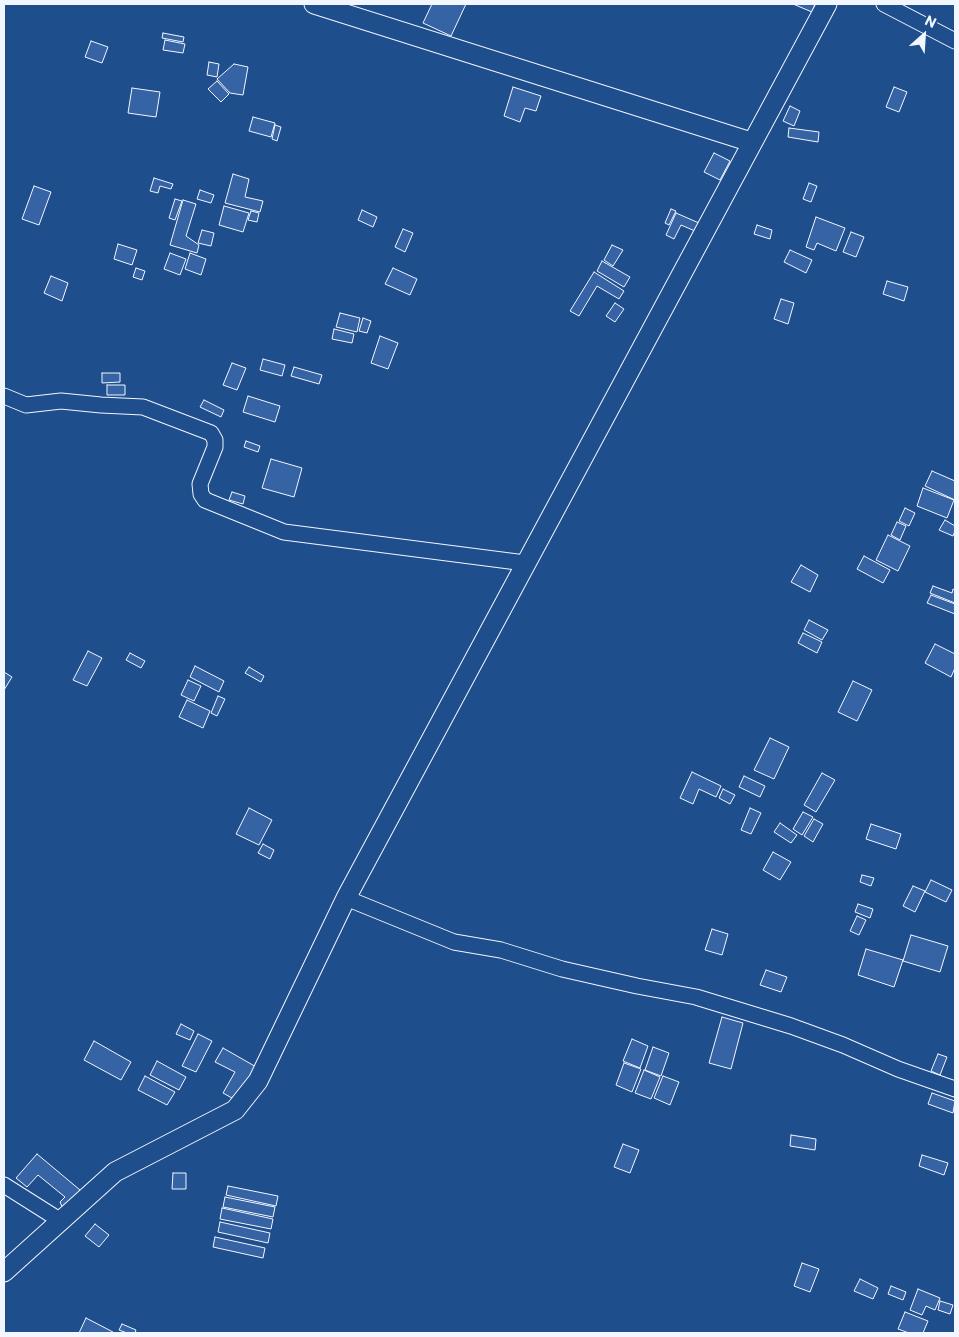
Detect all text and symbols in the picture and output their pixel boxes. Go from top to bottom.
north arrow [899,10,949,60]
text: N [922,11,939,31]

